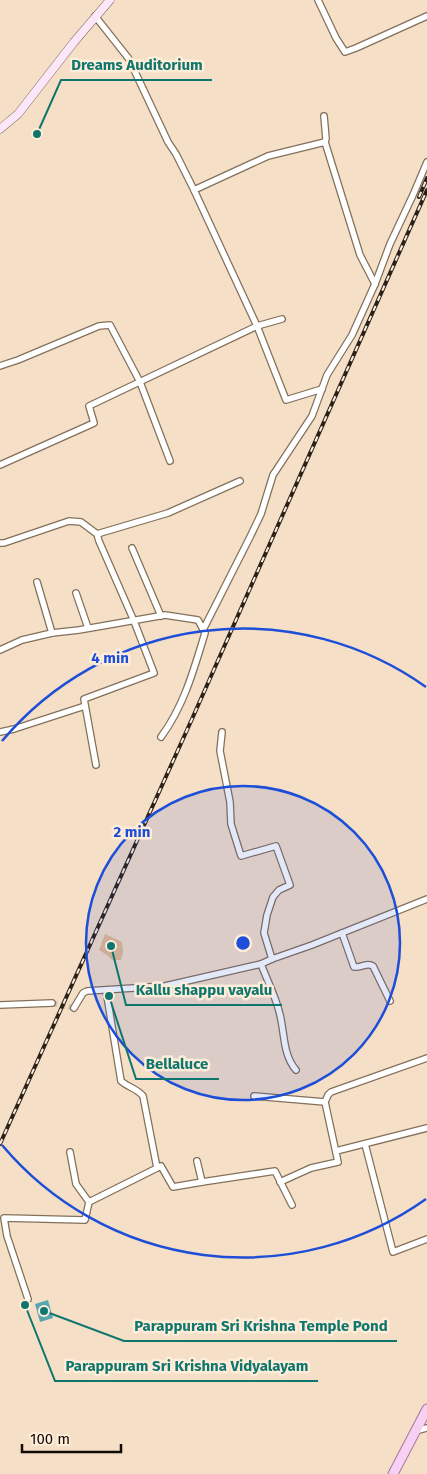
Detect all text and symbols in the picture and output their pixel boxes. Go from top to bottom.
callout: Dreams Auditorium [61,50,212,80]
text: Dreams Auditorium [71,56,203,74]
text: 4 min [91,649,129,667]
text: 2 min [114,823,150,841]
centre of rings [234,934,252,952]
callout: Kallu shappu vayalu [126,975,282,1005]
text: Kallu shappu vayalu [136,981,272,999]
callout: Bellaluce [136,1049,219,1079]
text: Bellaluce [146,1055,208,1073]
callout: Parappuram Sri Krishna Temple Pond [124,1311,397,1341]
text: Parappuram Sri Krishna Temple Pond [134,1317,388,1335]
callout: Parappuram Sri Krishna Vidyalayam [55,1351,318,1381]
text: Parappuram Sri Krishna Vidyalayam [65,1357,309,1375]
scale bar [22,1422,121,1454]
text: 100 m [30,1430,70,1448]

